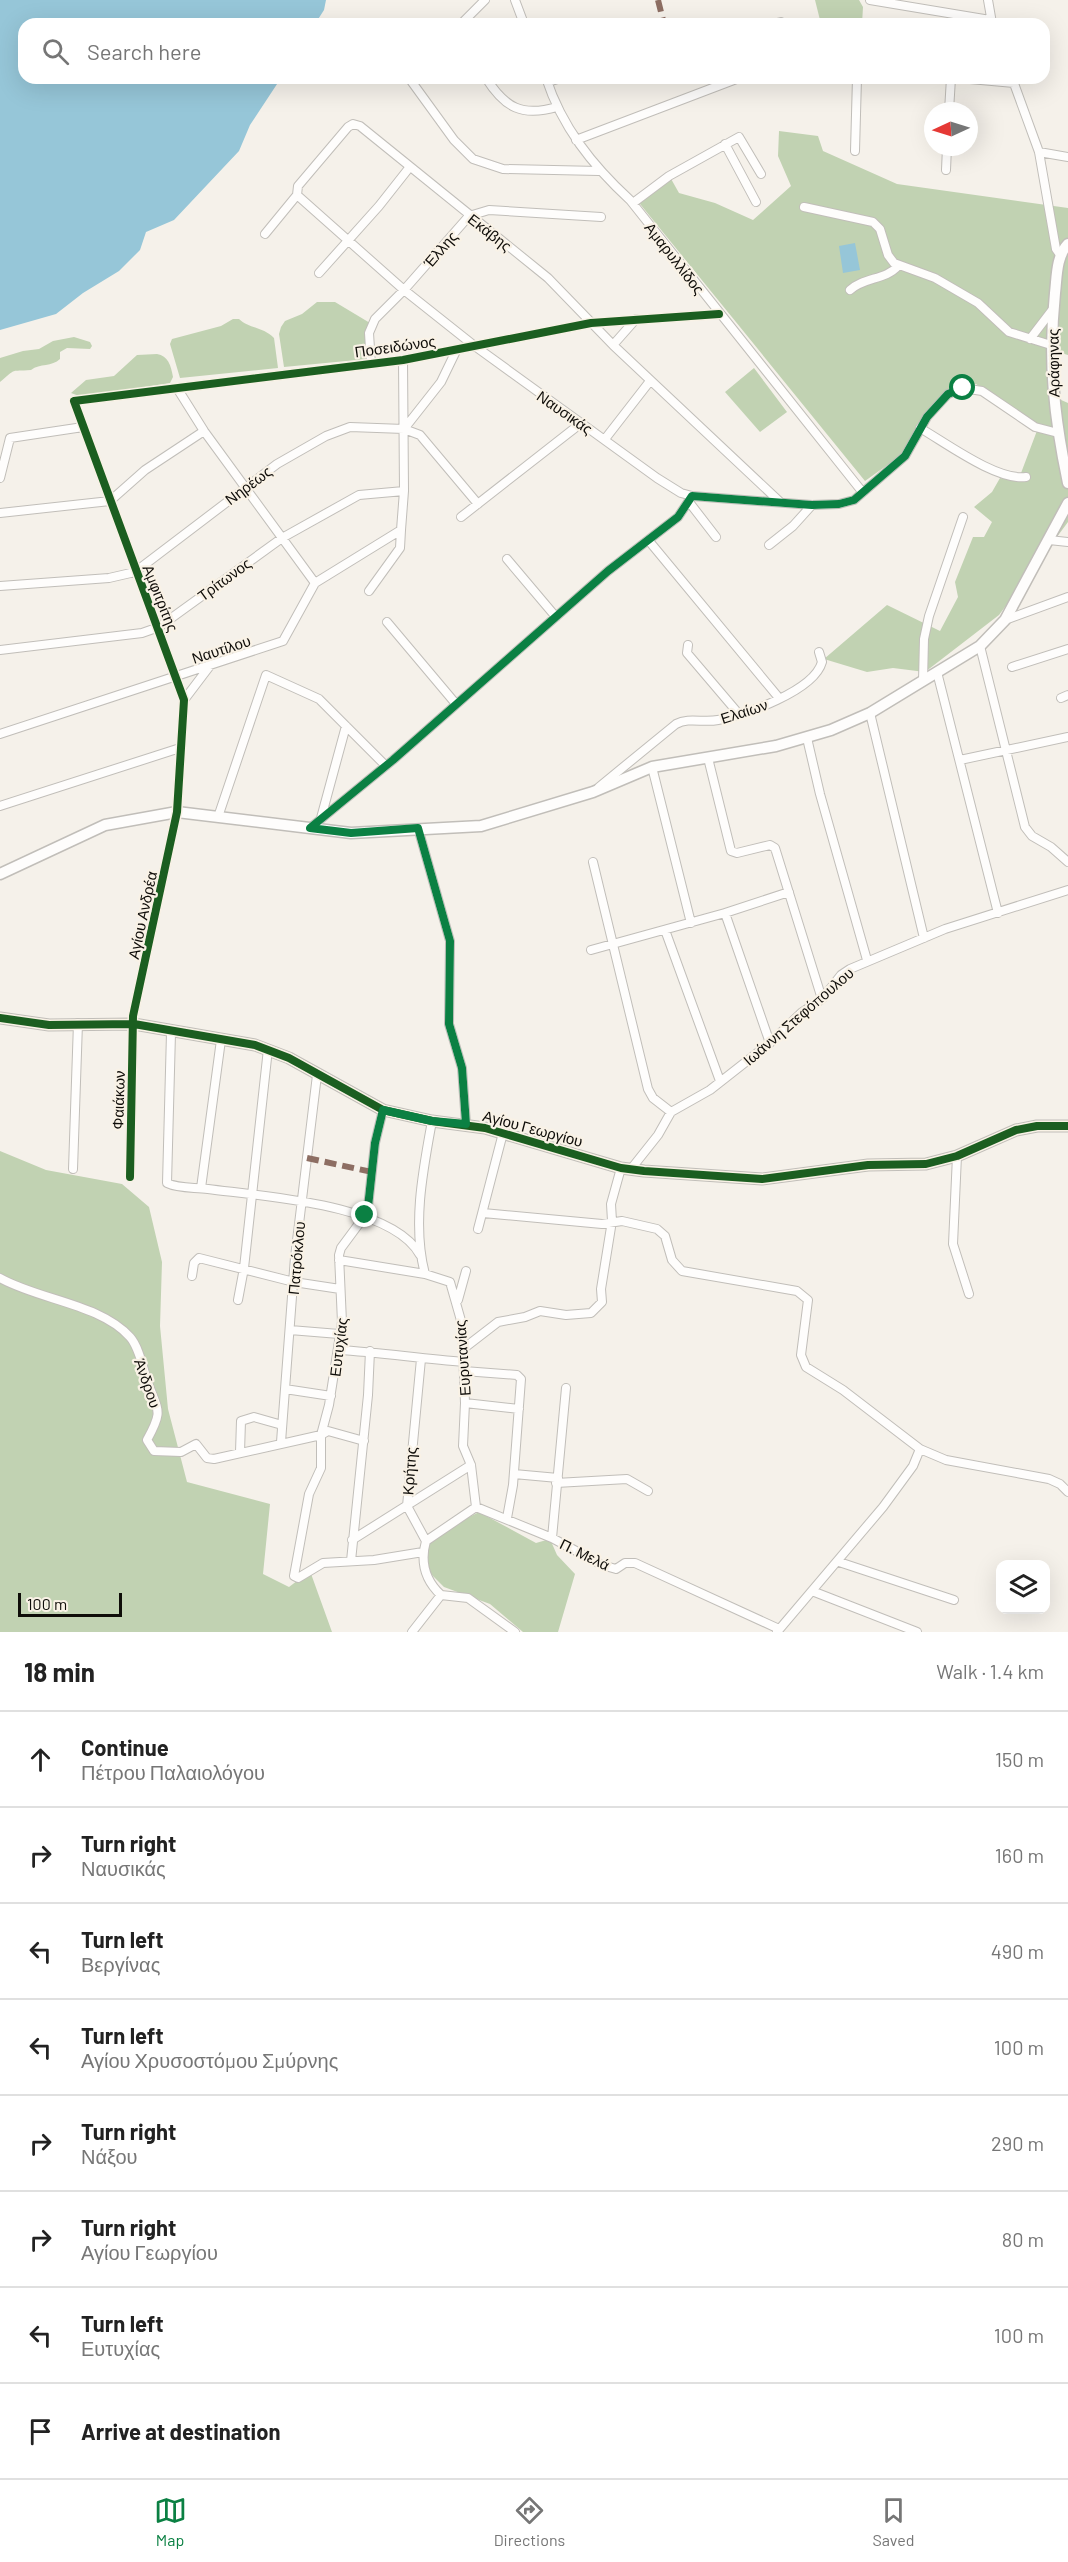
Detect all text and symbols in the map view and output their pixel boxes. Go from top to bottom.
search box [18,18,1050,84]
icon: search [39,35,72,68]
text: Search here [87,38,201,64]
north arrow [924,102,978,156]
street label: Εκάβης [465,209,515,255]
street label: Αμαρυλλίδος [641,219,709,297]
street label: Έλλης [419,227,461,272]
street label: Αράφηνας [1043,329,1063,397]
street label: Ποσειδώνος [353,331,437,361]
route start [949,374,975,400]
street label: Ναυσικάς [534,386,596,438]
street label: Νηρέως [221,462,275,508]
street label: Τρίτωνος [194,554,254,604]
street label: Αμφιτρίτης [139,562,183,634]
street label: Ναυτίλου [189,631,253,667]
street label: Ελαίων [718,695,770,727]
street label: Αγίου Ανδρέα [124,869,160,961]
street label: Ιωάννη Στεφόπουλου [739,963,857,1069]
street label: Φαιάκων [108,1070,128,1130]
street label: Αγίου Γεωργίου [481,1106,585,1150]
route end [351,1201,377,1227]
street label: Πατρόκλου [284,1221,308,1295]
street label: Ευτυχίας [325,1316,351,1378]
street label: Ευρυτανίας [450,1319,474,1397]
street label: Άνδρου [131,1356,165,1410]
street label: Κρήτης [398,1446,420,1496]
street label: Π. Μελά [557,1534,613,1574]
map controls [996,1560,1050,1614]
button: layers [996,1560,1050,1614]
scale bar [18,1590,122,1618]
text: 100 m [27,1594,67,1613]
text: 18 min [24,1656,95,1687]
text: Walk · 1.4 km [936,1659,1044,1683]
text: Continue [81,1734,169,1760]
icon: ahead [24,1743,57,1776]
text: 150 m [995,1747,1044,1771]
text: Πέτρου Παλαιολόγου [81,1760,265,1784]
text: Turn right [81,1830,176,1856]
icon: right [24,1839,57,1872]
text: 160 m [995,1843,1044,1867]
text: Ναυσικάς [81,1856,166,1880]
text: Turn left [81,1926,164,1952]
icon: left [24,1935,57,1968]
text: 490 m [991,1939,1044,1963]
text: Βεργίνας [81,1952,160,1976]
text: Turn left [81,2022,164,2048]
icon: left [24,2031,57,2064]
text: 100 m [994,2035,1044,2059]
text: Αγίου Χρυσοστόμου Σμύρνης [81,2048,338,2072]
text: Turn right [81,2118,176,2144]
icon: right [24,2127,57,2160]
text: 290 m [991,2131,1044,2155]
text: Νάξου [81,2144,137,2168]
text: Turn right [81,2214,176,2240]
icon: right [24,2223,57,2256]
text: 80 m [1002,2227,1044,2251]
text: Αγίου Γεωργίου [81,2240,218,2264]
text: Turn left [81,2310,164,2336]
icon: left [24,2319,57,2352]
text: 100 m [994,2323,1044,2347]
text: Ευτυχίας [81,2336,160,2360]
icon: arrive [24,2415,57,2448]
text: Arrive at destination [81,2418,280,2444]
tab: Map [154,2494,187,2549]
tab: Directions [494,2494,565,2549]
tab: Saved [872,2494,914,2549]

